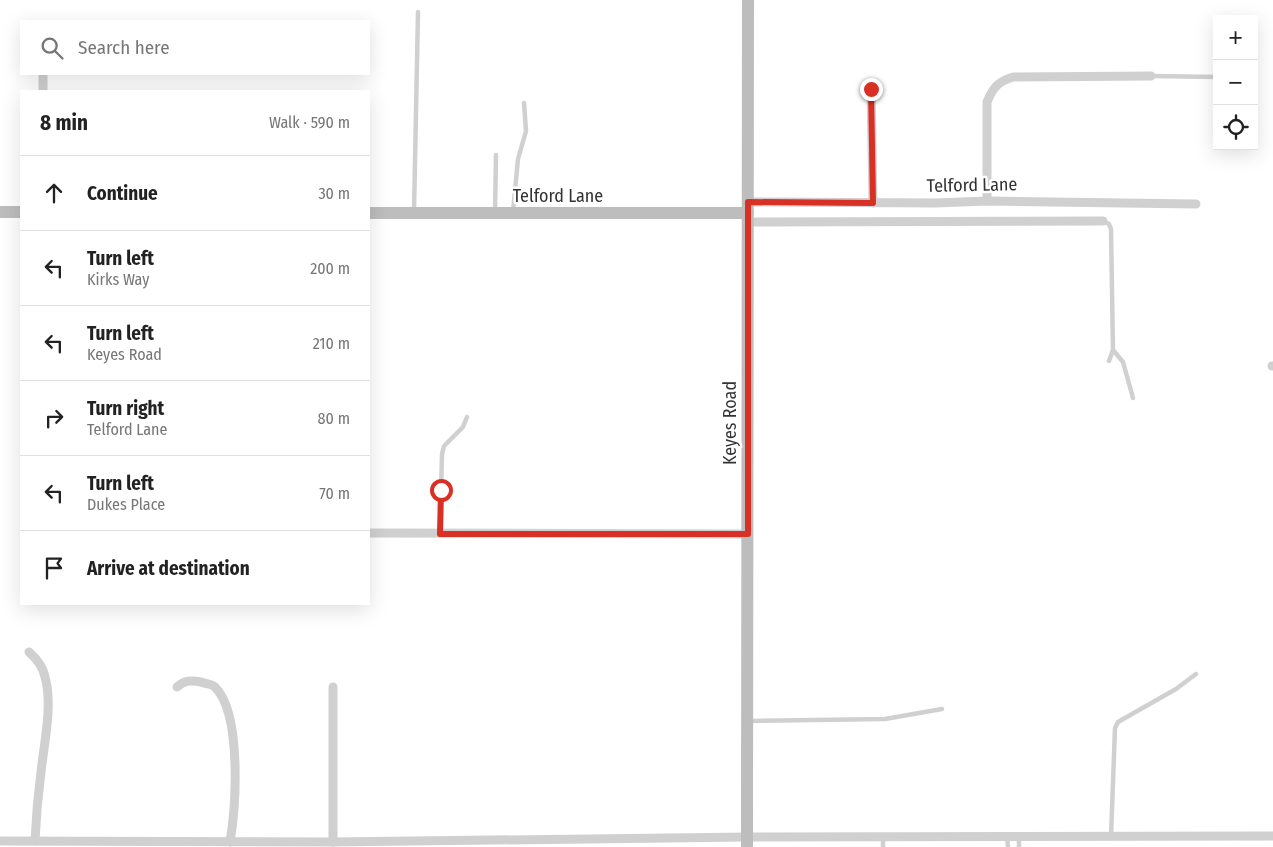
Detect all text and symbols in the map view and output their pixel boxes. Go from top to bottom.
map controls [1213,15,1258,150]
button: + [1213,15,1258,60]
search box [20,20,370,75]
icon: search [38,34,66,62]
text: Search here [78,36,170,59]
button: − [1213,60,1258,105]
route end [860,78,883,101]
button: locate [1213,105,1258,150]
text: 8 min [40,110,88,136]
text: Walk · 590 m [269,113,350,132]
street label: Telford Lane [927,173,1018,197]
icon: ahead [40,179,68,207]
text: Continue [87,182,158,205]
text: 30 m [318,184,350,203]
street label: Telford Lane [513,185,603,207]
text: Turn left [87,247,154,270]
icon: left [40,254,68,282]
text: 200 m [310,259,350,278]
text: Kirks Way [87,270,149,289]
text: Turn left [87,322,154,345]
icon: left [40,329,68,357]
text: 210 m [313,334,350,353]
text: Keyes Road [87,345,162,364]
street label: Keyes Road [719,381,741,465]
text: Turn right [87,397,164,420]
icon: right [40,404,68,432]
text: 80 m [318,409,350,428]
text: Telford Lane [87,420,167,439]
text: Turn left [87,472,154,495]
icon: left [40,479,68,507]
route start [430,479,453,502]
text: 70 m [319,484,350,503]
text: Dukes Place [87,495,165,514]
icon: arrive [40,554,68,582]
text: Arrive at destination [87,557,250,580]

